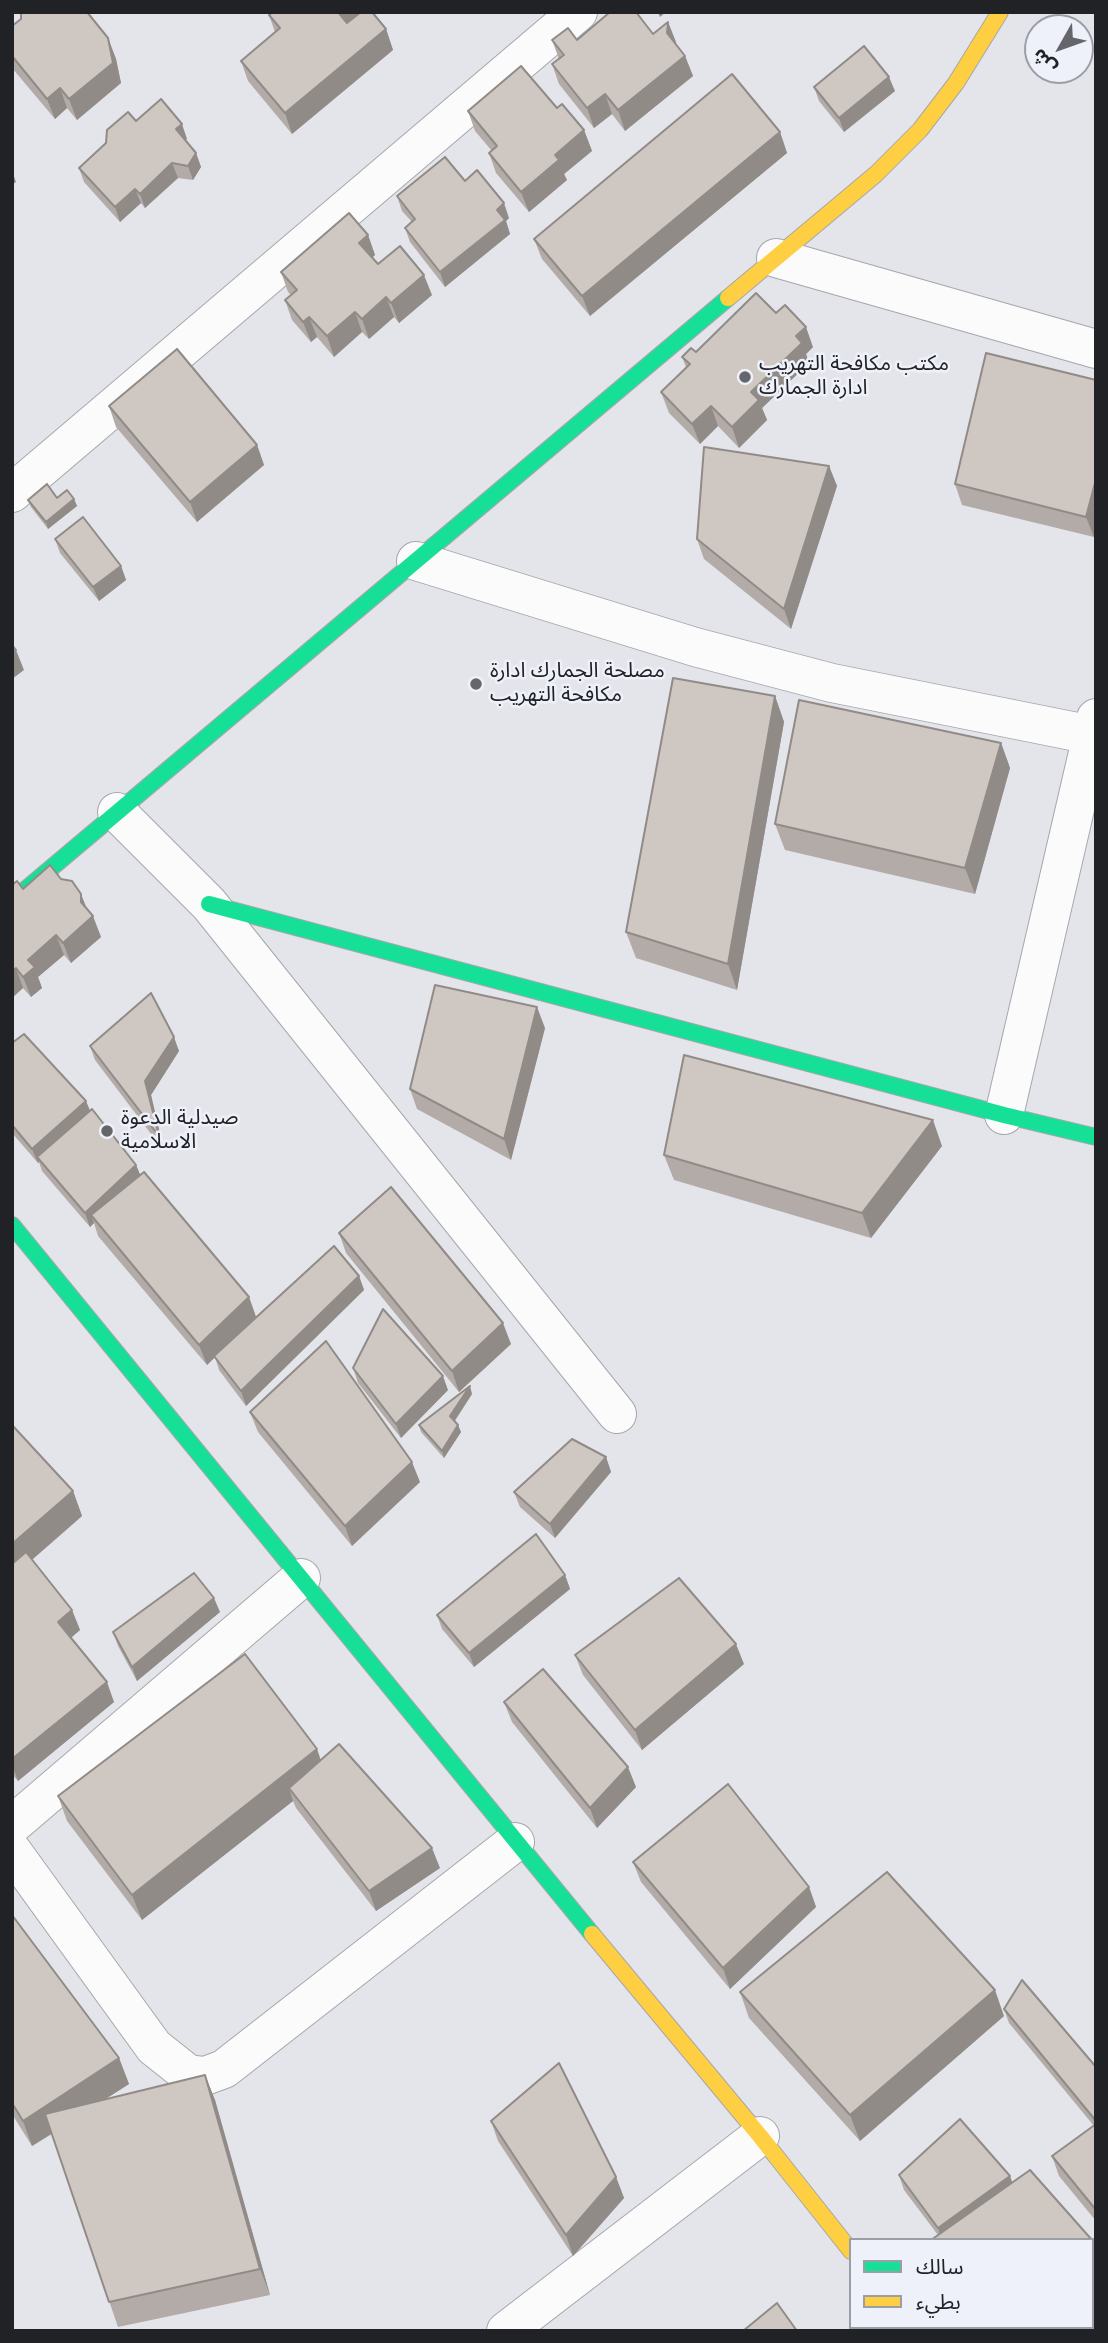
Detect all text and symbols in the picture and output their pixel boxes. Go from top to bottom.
north arrow [1024,14,1094,84]
text: ش [1026,43,1063,80]
place label: مكتب مكافحة التهريب ادارة الجمارك [759,352,949,402]
marker: مكتب مكافحة التهريب ادارة الجمارك [737,369,753,385]
place label: مصلحة الجمارك ادارة مكافحة التهريب [490,659,665,709]
marker: مصلحة الجمارك ادارة مكافحة التهريب [468,676,484,692]
place label: صيدلية الدعوة الاسلامية [121,1106,238,1156]
marker: صيدلية الدعوة الاسلامية [99,1123,115,1139]
legend [849,2238,1094,2329]
text: سالك [916,2253,963,2281]
text: بطيء [916,2288,961,2316]

